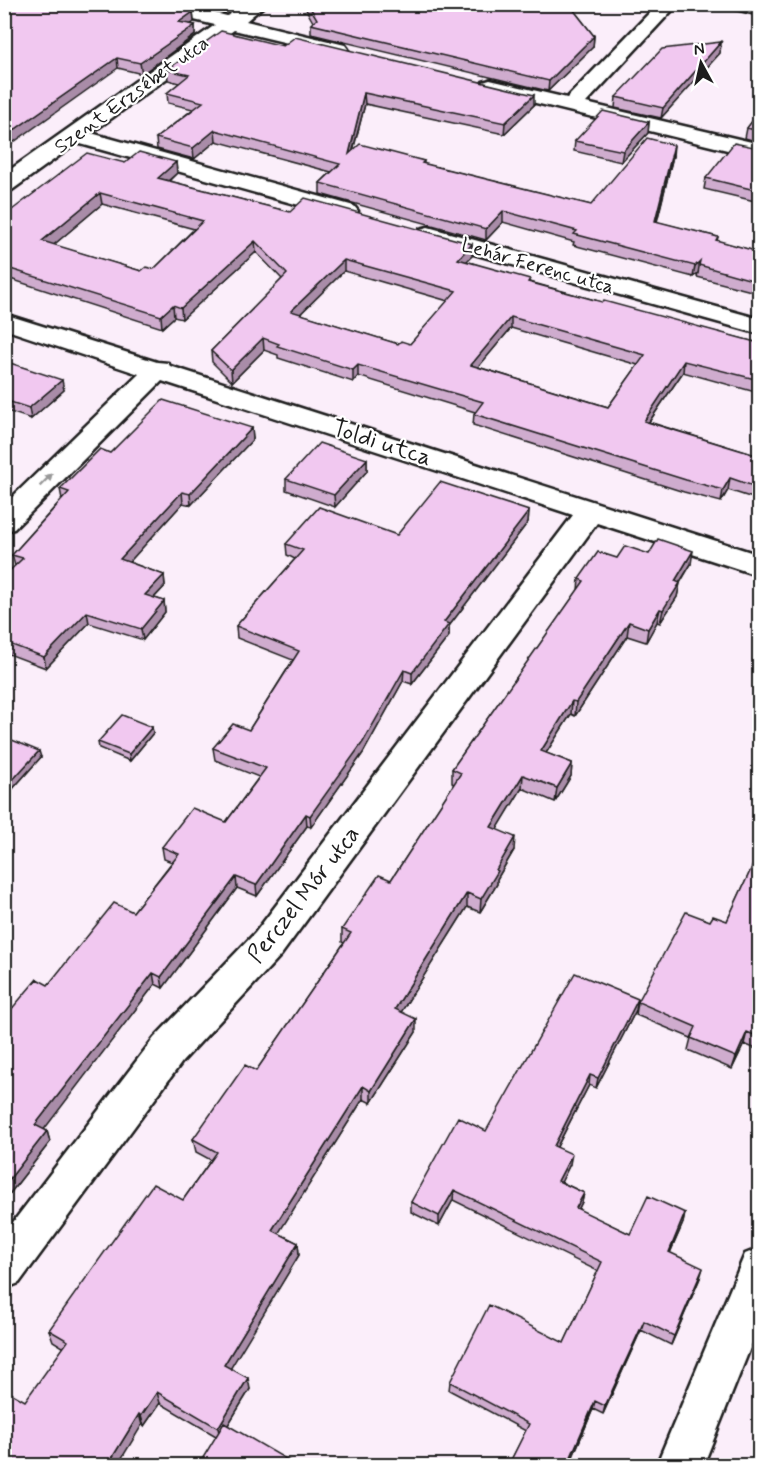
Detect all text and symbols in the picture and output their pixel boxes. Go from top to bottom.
street label: Szent Erzsébet utca [49,30,215,160]
north arrow [671,33,731,93]
text: N [692,38,706,61]
street label: Lehár Ferenc utca [458,232,617,301]
street label: Toldi utca [328,413,435,474]
one-way arrow [39,474,53,488]
street label: Perczel Mór utca [241,820,367,970]

